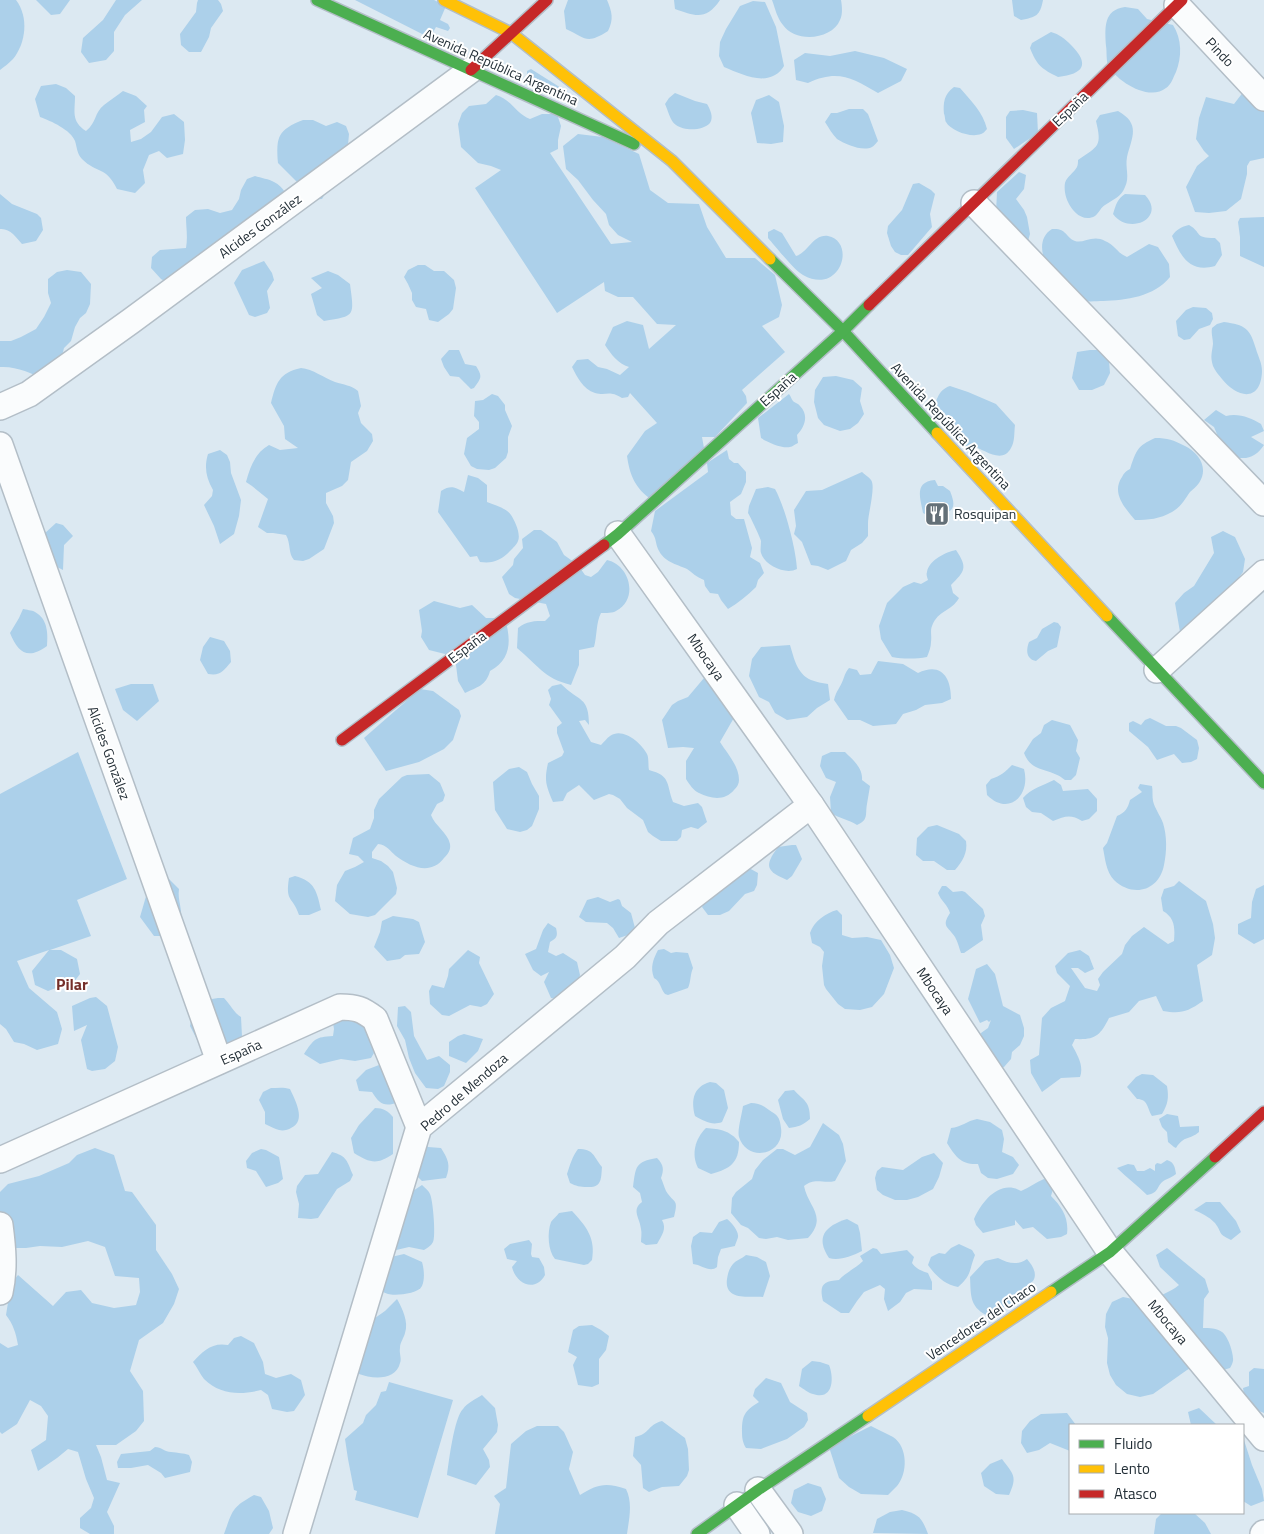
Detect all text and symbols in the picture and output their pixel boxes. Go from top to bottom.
street label: Avenida República Argentina [420,23,582,110]
street label: Pindo [1201,32,1240,71]
street label: España [1047,86,1092,131]
street label: Alcides González [214,188,306,263]
street label: Avenida República Argentina [887,357,1016,494]
street label: España [755,366,801,411]
restaurant icon: Rosquipan [924,501,950,527]
place label: Rosquipan [954,503,1016,524]
street label: España [443,625,490,668]
street label: Mbocaya [683,629,730,685]
street label: Alcides González [83,703,136,803]
street label: Mbocaya [912,963,959,1019]
district label: Pilar [56,972,88,996]
street label: España [217,1033,265,1070]
street label: Pedro de Mendoza [415,1048,512,1136]
street label: Vencedores del Chaco [922,1276,1040,1365]
street label: Mbocaya [1143,1295,1194,1349]
legend [1069,1424,1244,1514]
text: Fluido [1114,1432,1153,1455]
text: Lento [1114,1457,1150,1480]
text: Atasco [1114,1482,1157,1505]

